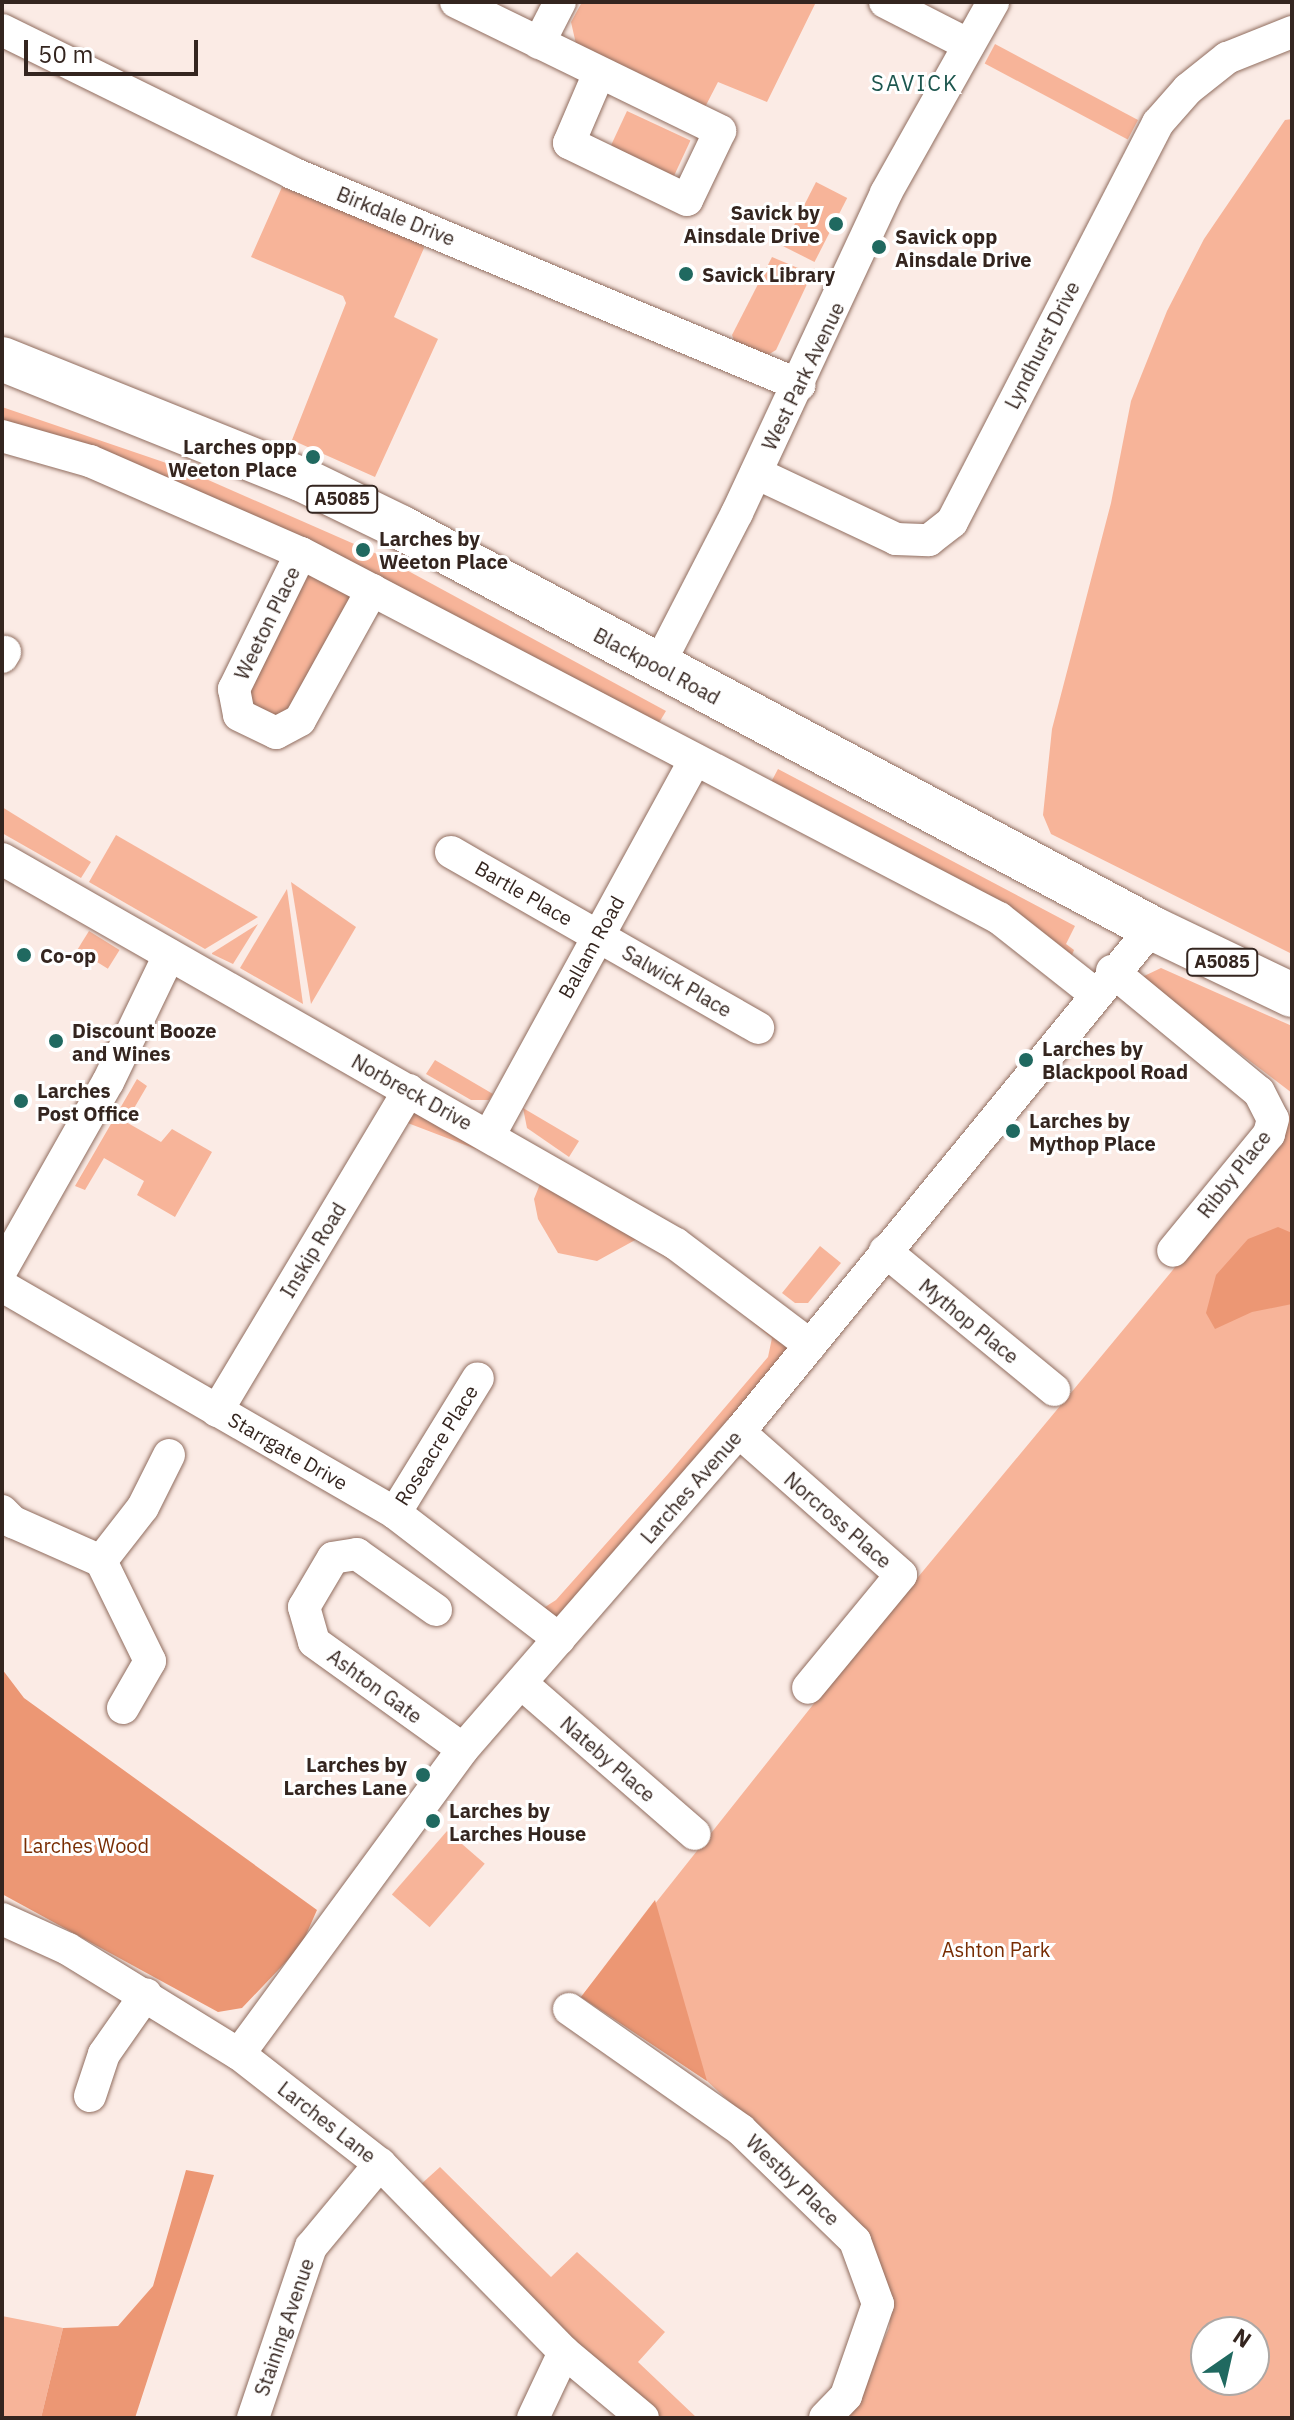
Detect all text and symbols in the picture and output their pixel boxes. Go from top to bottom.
scale bar [28,24,202,74]
text: 50 m [38,38,93,70]
district label: SAVICK [871,70,959,96]
street label: Birkdale Drive [333,181,459,251]
place label: Savick by Ainsdale Drive [683,200,820,247]
marker: Savick by Ainsdale Drive [827,215,845,233]
place label: Savick opp Ainsdale Drive [895,224,1032,271]
marker: Savick opp Ainsdale Drive [870,238,888,256]
place label: Savick Library [702,262,835,286]
marker: Savick Library [677,265,695,283]
street label: Lyndhurst Drive [1000,277,1084,413]
street label: West Park Avenue [757,298,849,454]
place label: Larches opp Weeton Place [168,434,297,481]
marker: Larches opp Weeton Place [304,448,322,466]
road number: A5085 [306,485,378,513]
place label: Larches by Weeton Place [379,526,508,573]
marker: Larches by Weeton Place [354,541,372,559]
street label: Weeton Place [229,563,305,683]
street label: Blackpool Road [590,623,724,709]
street label: Bartle Place [471,855,577,931]
street label: Ballam Road [553,892,629,1002]
street label: Salwick Place [618,940,736,1022]
place label: Co-op [40,943,96,967]
marker: Co-op [15,946,33,964]
road number: A5085 [1186,948,1258,976]
place label: Discount Booze and Wines [72,1018,217,1065]
marker: Discount Booze and Wines [47,1032,65,1050]
place label: Larches by Blackpool Road [1042,1036,1188,1083]
street label: Norbreck Drive [347,1049,477,1135]
marker: Larches by Blackpool Road [1017,1051,1035,1069]
place label: Larches Post Office [37,1078,139,1125]
marker: Larches Post Office [12,1092,30,1110]
place label: Larches by Mythop Place [1029,1108,1156,1155]
marker: Larches by Mythop Place [1004,1122,1022,1140]
street label: Ribby Place [1192,1125,1276,1223]
street label: Inskip Road [275,1198,351,1302]
street label: Mythop Place [914,1274,1024,1368]
street label: Roseacre Place [389,1380,483,1510]
street label: Starrgate Drive [224,1407,352,1495]
street label: Larches Avenue [636,1426,746,1548]
street label: Norcross Place [779,1467,897,1573]
street label: Ashton Gate [323,1644,427,1728]
street label: Nateby Place [556,1711,660,1807]
place label: Larches by Larches Lane [283,1752,407,1799]
marker: Larches by Larches Lane [414,1766,432,1784]
place label: Larches by Larches House [449,1798,586,1845]
marker: Larches by Larches House [424,1812,442,1830]
park label: Larches Wood [23,1833,149,1857]
park label: Ashton Park [942,1937,1050,1961]
street label: Larches Lane [273,2076,381,2168]
street label: Westby Place [741,2130,845,2230]
street label: Staining Avenue [249,2255,319,2399]
north arrow [1190,2316,1270,2396]
text: N [1228,2321,1257,2354]

